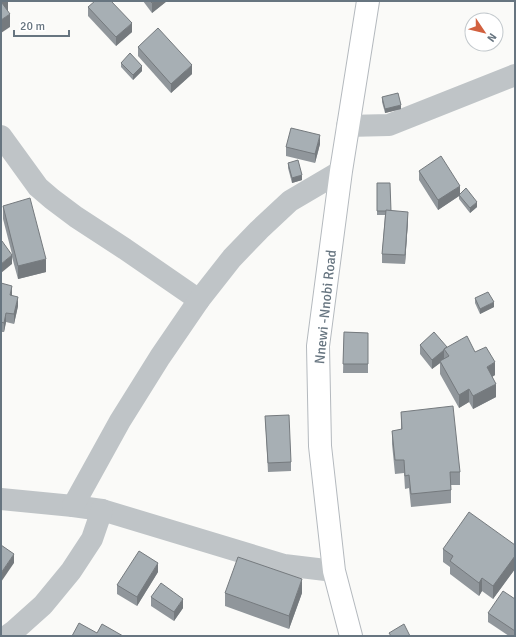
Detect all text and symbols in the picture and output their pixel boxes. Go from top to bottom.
scale bar [14,12,69,38]
north arrow [464,12,504,52]
text: 20 m [20,19,45,34]
text: N [484,31,499,44]
street label: Nnewi -Nnobi Road [311,249,340,365]

